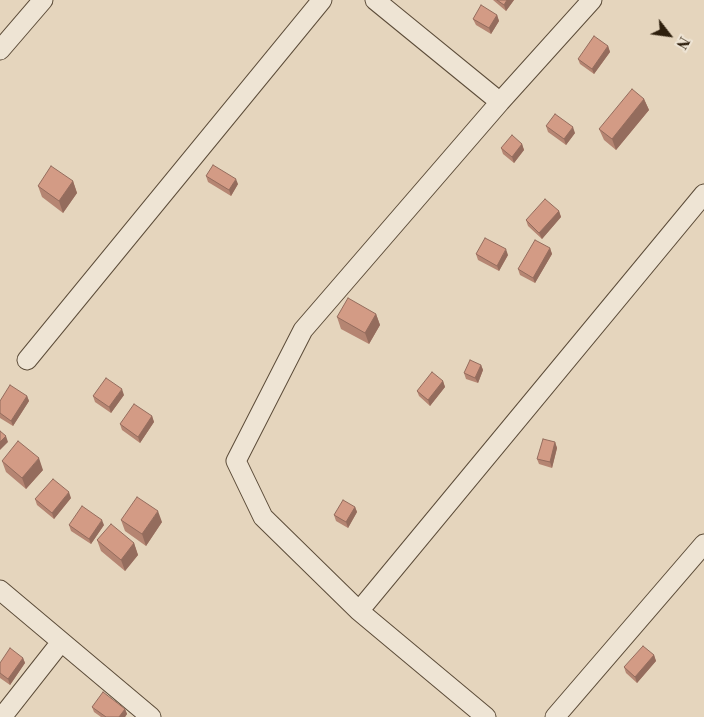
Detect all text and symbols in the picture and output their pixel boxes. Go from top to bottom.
north arrow [644,10,694,60]
text: N [671,33,693,52]

